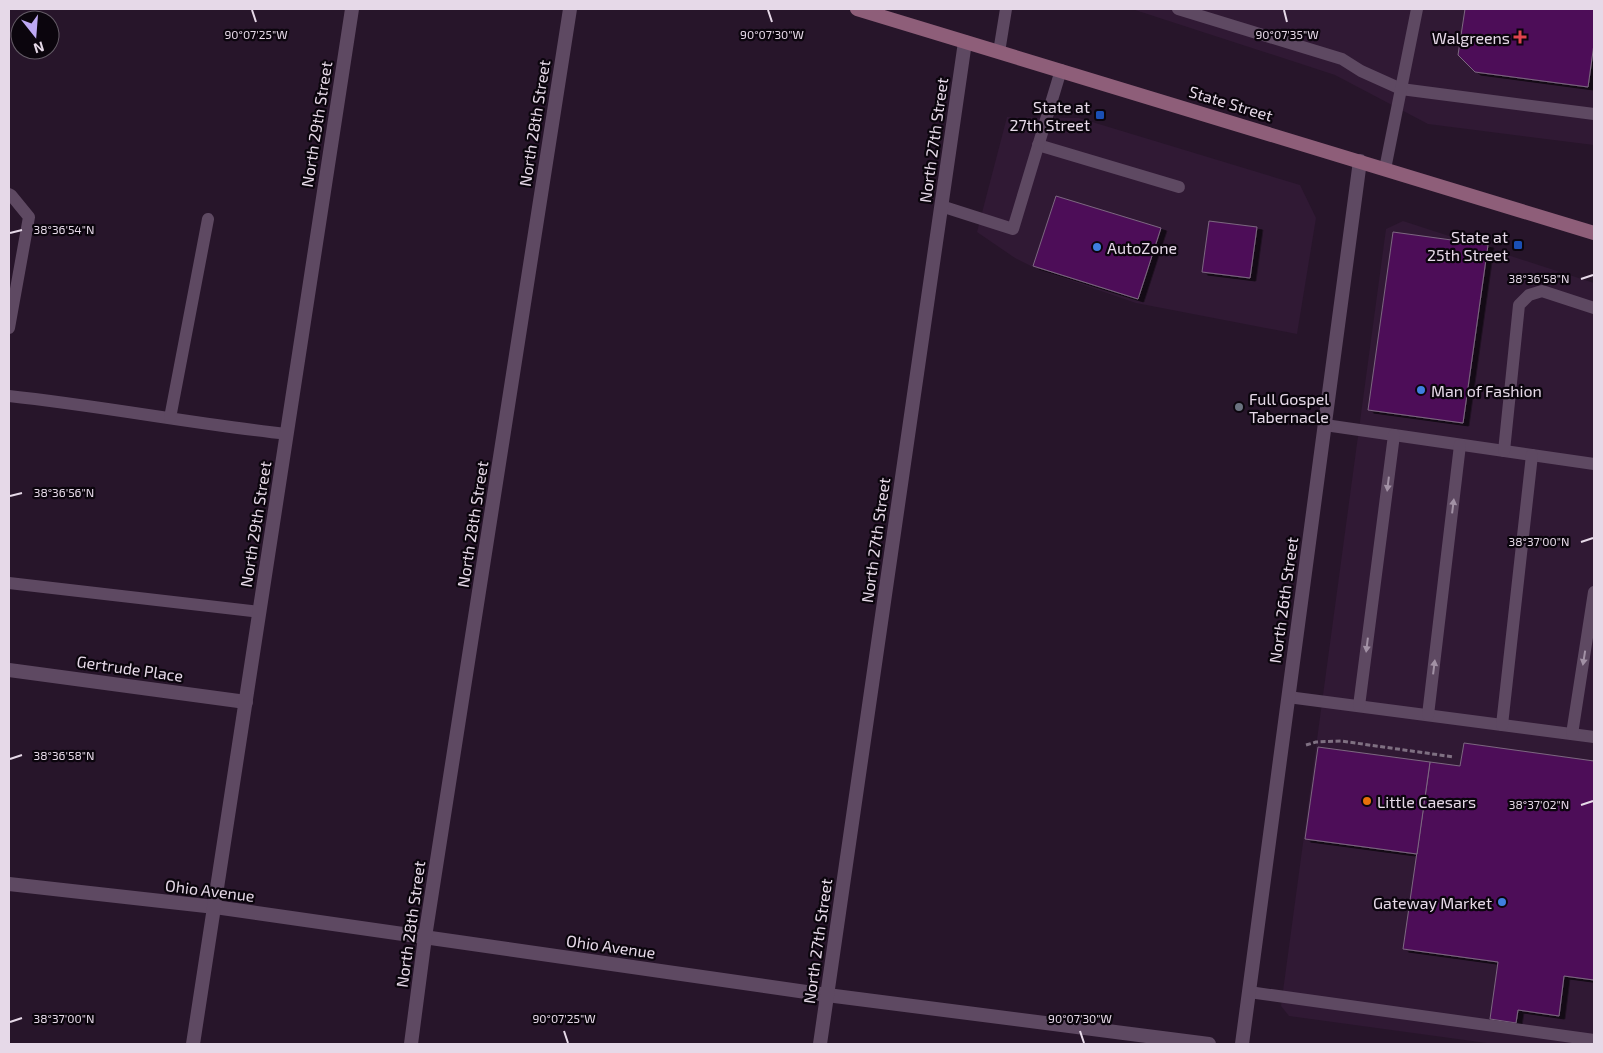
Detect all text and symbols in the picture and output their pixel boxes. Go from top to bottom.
north arrow [10,10,60,60]
text: 90°07'25"W [224,27,288,41]
text: 90°07'30"W [740,27,804,41]
text: 90°07'35"W [1255,27,1319,41]
place label: Walgreens [1432,28,1510,47]
marker: Walgreens [1514,31,1526,43]
text: N [32,38,46,58]
street label: North 28th Street [515,58,553,188]
street label: North 29th Street [297,60,335,188]
street label: North 27th Street [915,76,951,204]
street label: State Street [1187,81,1275,125]
place label: State at 27th Street [1009,97,1090,134]
marker: State at 27th Street [1094,109,1106,121]
text: 38°36'54"N [34,222,94,236]
place label: State at 25th Street [1427,227,1508,264]
place label: AutoZone [1107,238,1177,257]
marker: State at 25th Street [1512,239,1524,251]
marker: AutoZone [1091,241,1103,253]
text: 38°36'58"N [1509,271,1569,285]
place label: Man of Fashion [1431,381,1542,400]
marker: Man of Fashion [1415,384,1427,396]
place label: Full Gospel Tabernacle [1249,389,1329,426]
marker: Full Gospel Tabernacle [1233,401,1245,413]
street label: North 28th Street [453,459,491,589]
street label: North 29th Street [236,460,274,588]
street label: North 27th Street [857,476,893,604]
one-way arrow [1384,476,1392,492]
text: 38°36'56"N [34,485,94,499]
one-way arrow [1449,497,1457,513]
text: 38°37'00"N [1509,534,1569,548]
street label: North 26th Street [1265,536,1301,664]
one-way arrow [1363,637,1371,653]
one-way arrow [1580,650,1588,666]
street label: Gertrude Place [76,651,184,685]
one-way arrow [1430,659,1438,675]
text: 38°36'58"N [34,748,94,762]
place label: Little Caesars [1377,792,1476,811]
marker: Little Caesars [1361,795,1373,807]
text: 38°37'02"N [1509,797,1569,811]
street label: North 28th Street [392,859,428,989]
street label: Ohio Avenue [164,875,256,905]
street label: North 27th Street [799,877,835,1005]
place label: Gateway Market [1373,893,1492,912]
marker: Gateway Market [1496,896,1508,908]
street label: Ohio Avenue [565,930,657,962]
text: 38°37'00"N [34,1011,94,1025]
text: 90°07'25"W [532,1011,596,1025]
text: 90°07'30"W [1048,1011,1112,1025]

